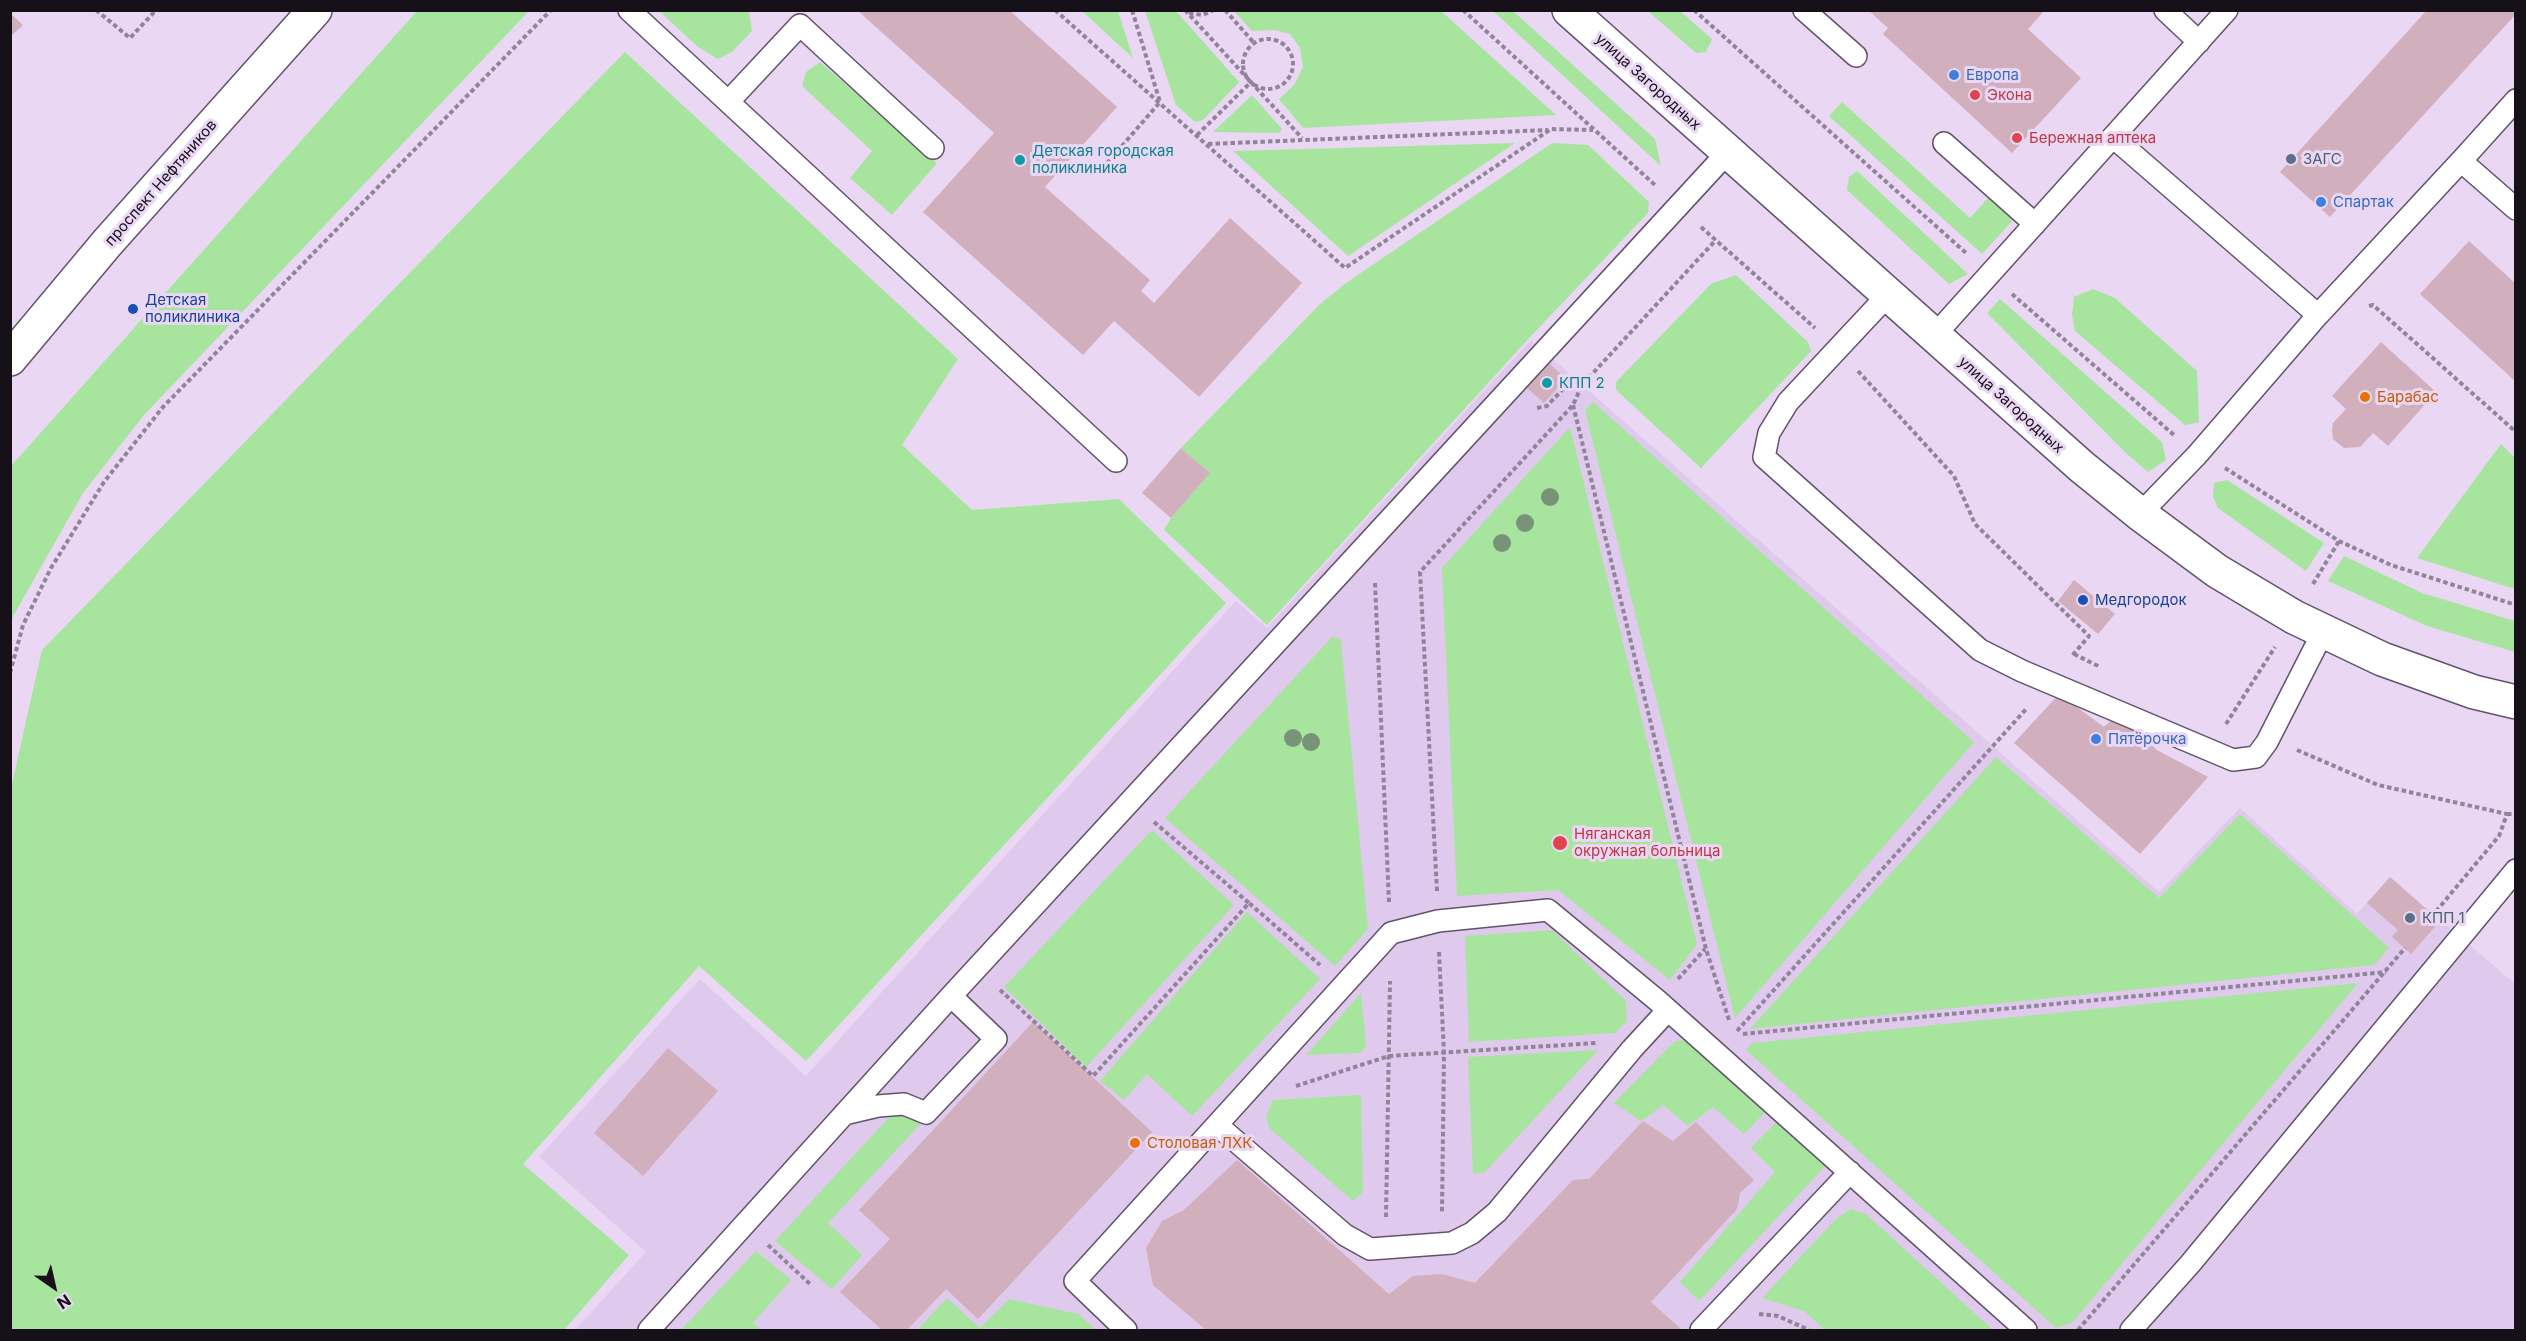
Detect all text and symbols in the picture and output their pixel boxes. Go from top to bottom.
street label: улица Загородных [1592,30,1704,134]
place label: Европа [1966,66,2019,84]
marker: Европа [1947,68,1961,82]
place label: Экона [1987,86,2032,104]
marker: Экона [1968,88,1982,102]
street label: проспект Нефтяников [101,116,221,250]
place label: Бережная аптека [2029,129,2156,147]
marker: Бережная аптека [2010,131,2024,145]
place label: Детская городская поликлиника [1032,142,1174,177]
place label: ЗАГС [2303,150,2342,168]
marker: ЗАГС [2284,152,2298,166]
marker: Детская городская поликлиника [1013,153,1027,167]
place label: Спартак [2333,193,2394,211]
marker: Спартак [2314,195,2328,209]
place label: Детская поликлиника [145,291,240,326]
marker: Детская поликлиника [126,302,140,316]
street label: улица Загородных [1955,353,2067,457]
place label: КПП 2 [1559,374,1605,392]
marker: КПП 2 [1540,376,1554,390]
place label: Барабас [2377,388,2439,406]
marker: Барабас [2358,390,2372,404]
place label: Медгородок [2095,591,2187,609]
marker: Медгородок [2076,593,2090,607]
place label: Пятёрочка [2108,730,2186,748]
marker: Пятёрочка [2089,732,2103,746]
place label: Няганская окружная больница [1574,825,1720,860]
marker: Няганская окружная больница [1551,834,1569,852]
place label: КПП 1 [2422,909,2465,927]
marker: КПП 1 [2403,911,2417,925]
place label: Столовая ЛХК [1147,1134,1252,1152]
marker: Столовая ЛХК [1128,1136,1142,1150]
north arrow [24,1257,84,1317]
text: N [53,1290,75,1314]

